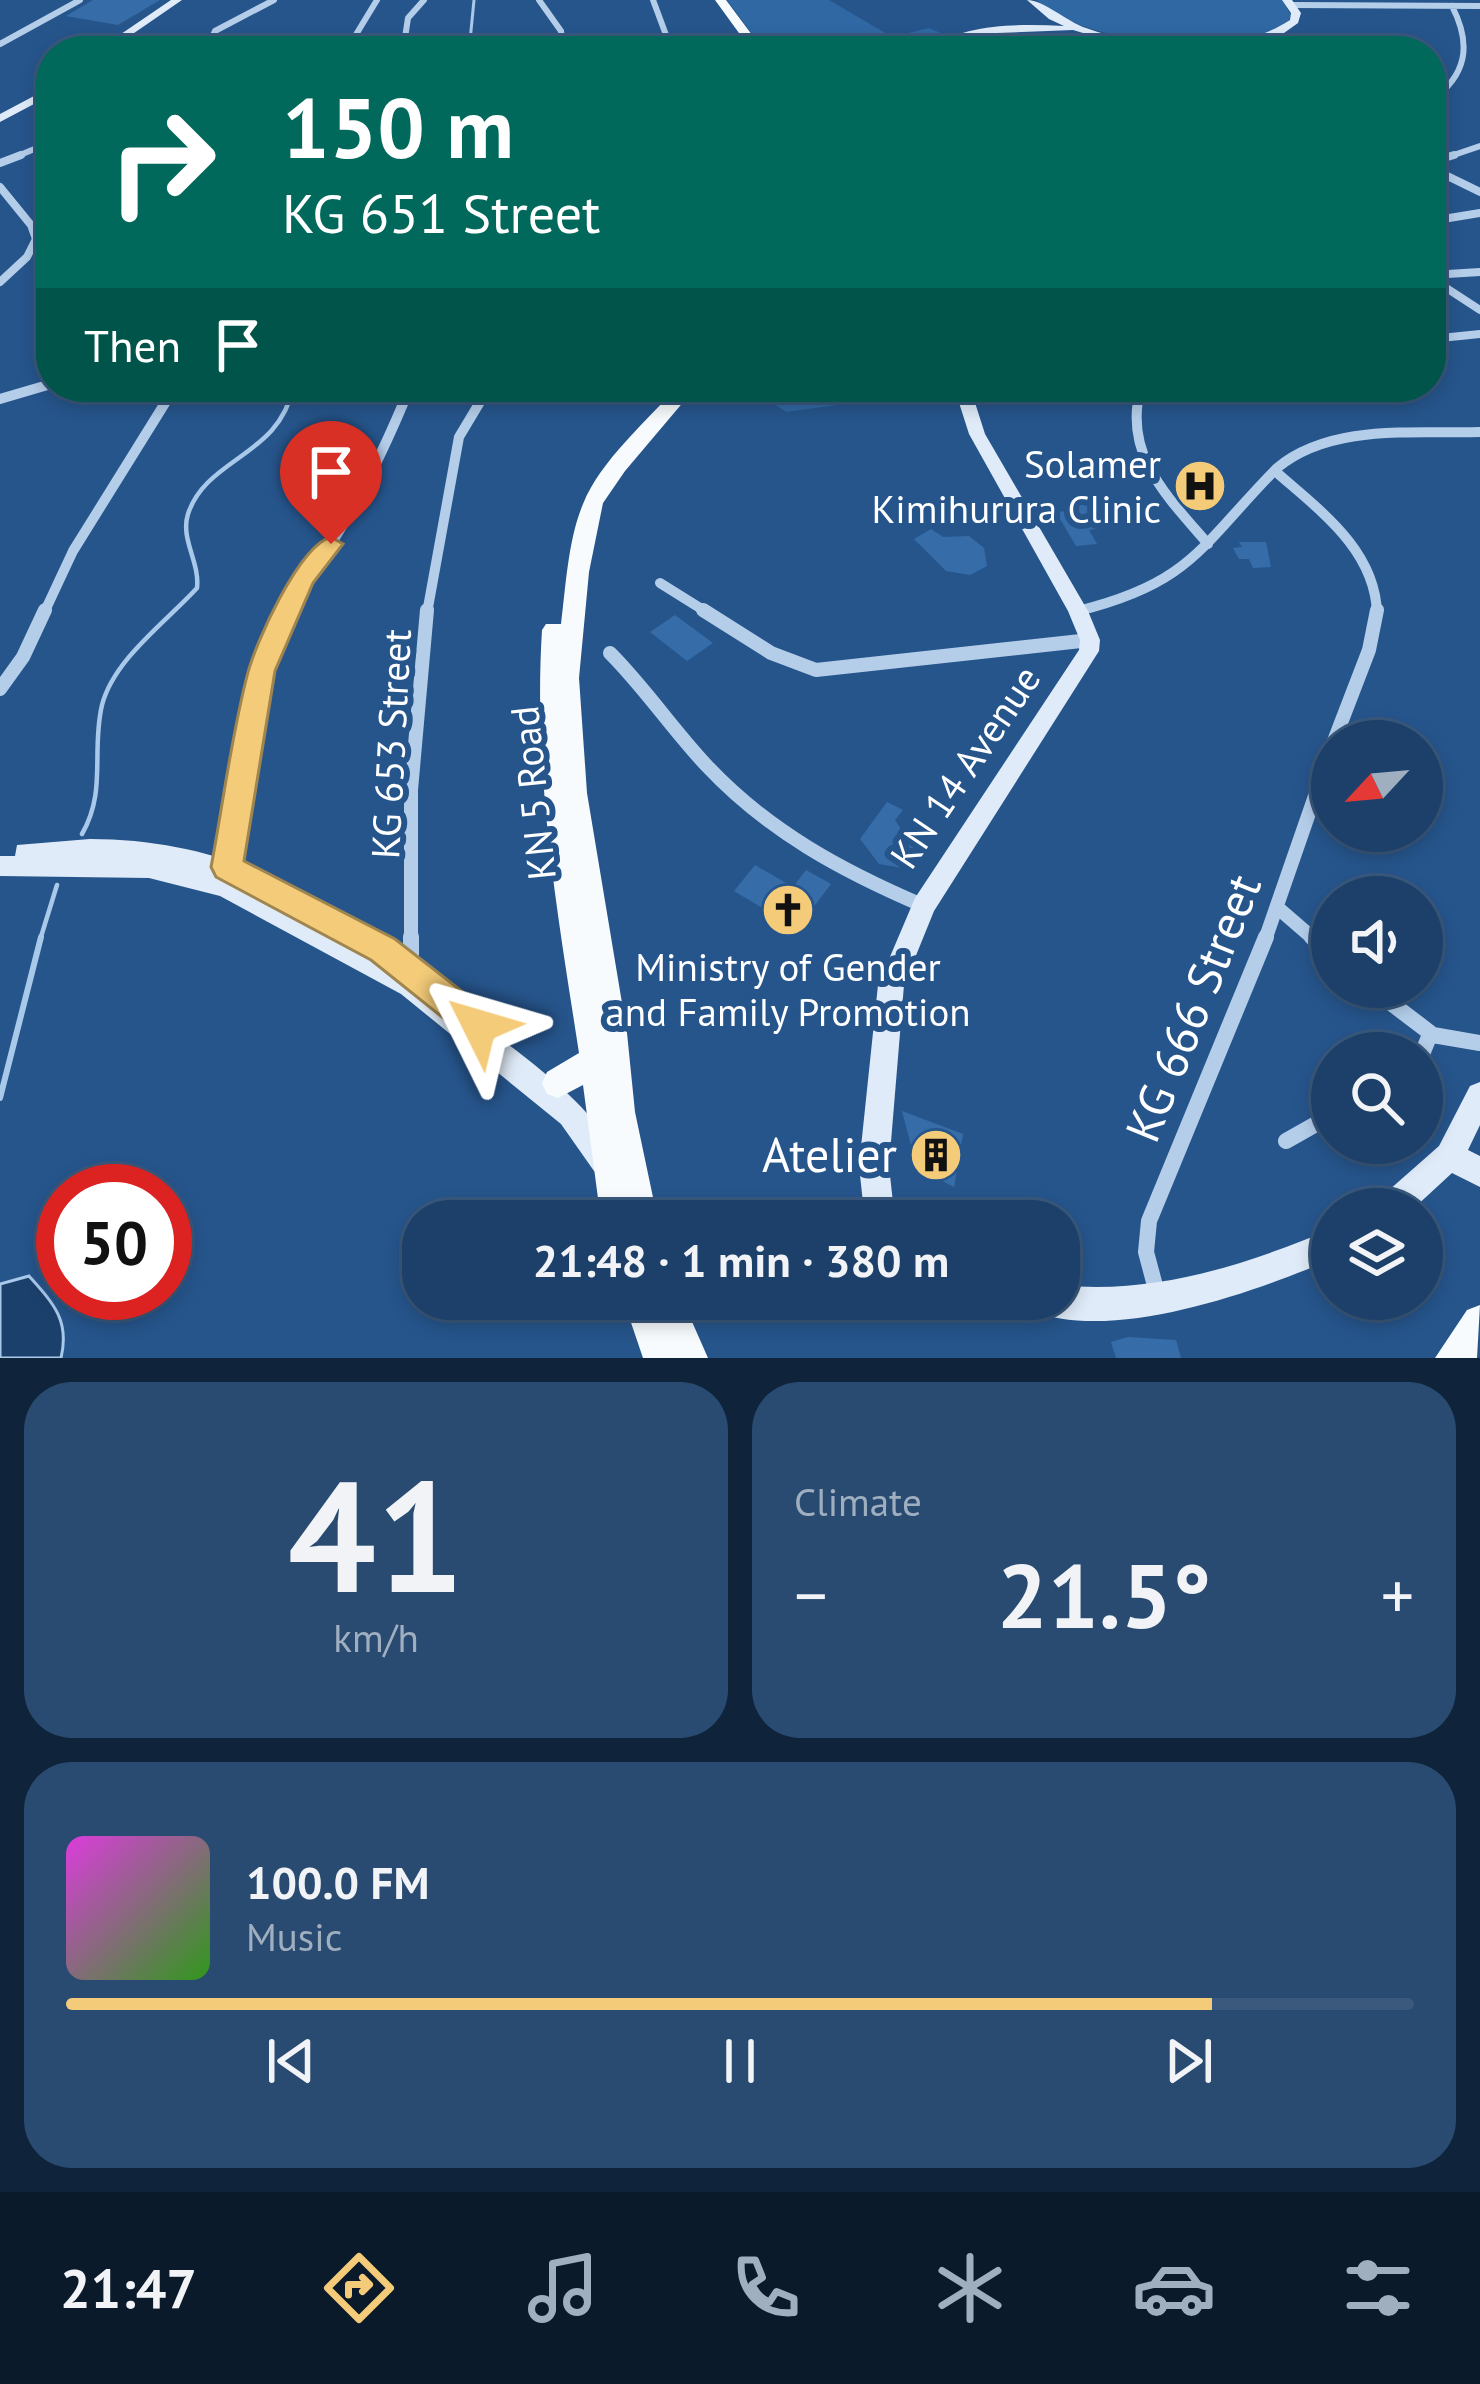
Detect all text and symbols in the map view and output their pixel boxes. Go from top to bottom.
text: 150 m [282,72,514,181]
icon: right [84,84,240,240]
text: KG 651 Street [282,178,600,248]
icon: arrive [205,312,271,378]
text: Then [84,316,181,374]
pin [280,421,382,544]
place label: Solamer Kimihurura Clinic [872,438,1161,534]
icon: arrive [298,439,364,505]
hospital icon: Solamer Kimihurura Clinic [1172,458,1228,514]
street label: KG 653 Street [359,628,422,860]
street label: KN 14 Avenue [878,655,1051,878]
street label: KN 5 Road [498,704,567,883]
north arrow [1311,720,1443,852]
map controls [1311,720,1443,1320]
street label: KG 666 Street [1110,865,1274,1150]
button: sound [1311,876,1443,1008]
church icon: Ministry of Gender and Family Promotion [760,882,816,938]
place label: Ministry of Gender and Family Promotion [605,941,971,1037]
position arrow [416,963,542,1089]
button: search [1311,1032,1443,1164]
place label: Atelier [762,1123,897,1185]
building icon: Atelier [908,1127,964,1183]
speed limit sign: 50 [36,1164,192,1320]
button: layers [1311,1188,1443,1320]
text: 21:48 · 1 min · 380 m [533,1231,949,1289]
text: 41 [288,1433,464,1635]
text: Climate [794,1476,922,1527]
text: 21.5° [997,1536,1211,1653]
text: − [794,1552,827,1637]
text: + [1381,1552,1414,1637]
text: km/h [333,1612,419,1663]
text: 100.0 FM [246,1853,429,1911]
text: Music [246,1911,342,1962]
icon: previous [258,2028,324,2094]
icon: pause [707,2028,773,2094]
icon: next [1156,2028,1222,2094]
icon: directions [317,2246,401,2330]
icon: music [521,2246,605,2330]
icon: phone [724,2246,808,2330]
icon: climate [928,2246,1012,2330]
icon: car [1132,2246,1216,2330]
icon: filters [1336,2246,1420,2330]
text: 21:47 [60,2253,197,2323]

